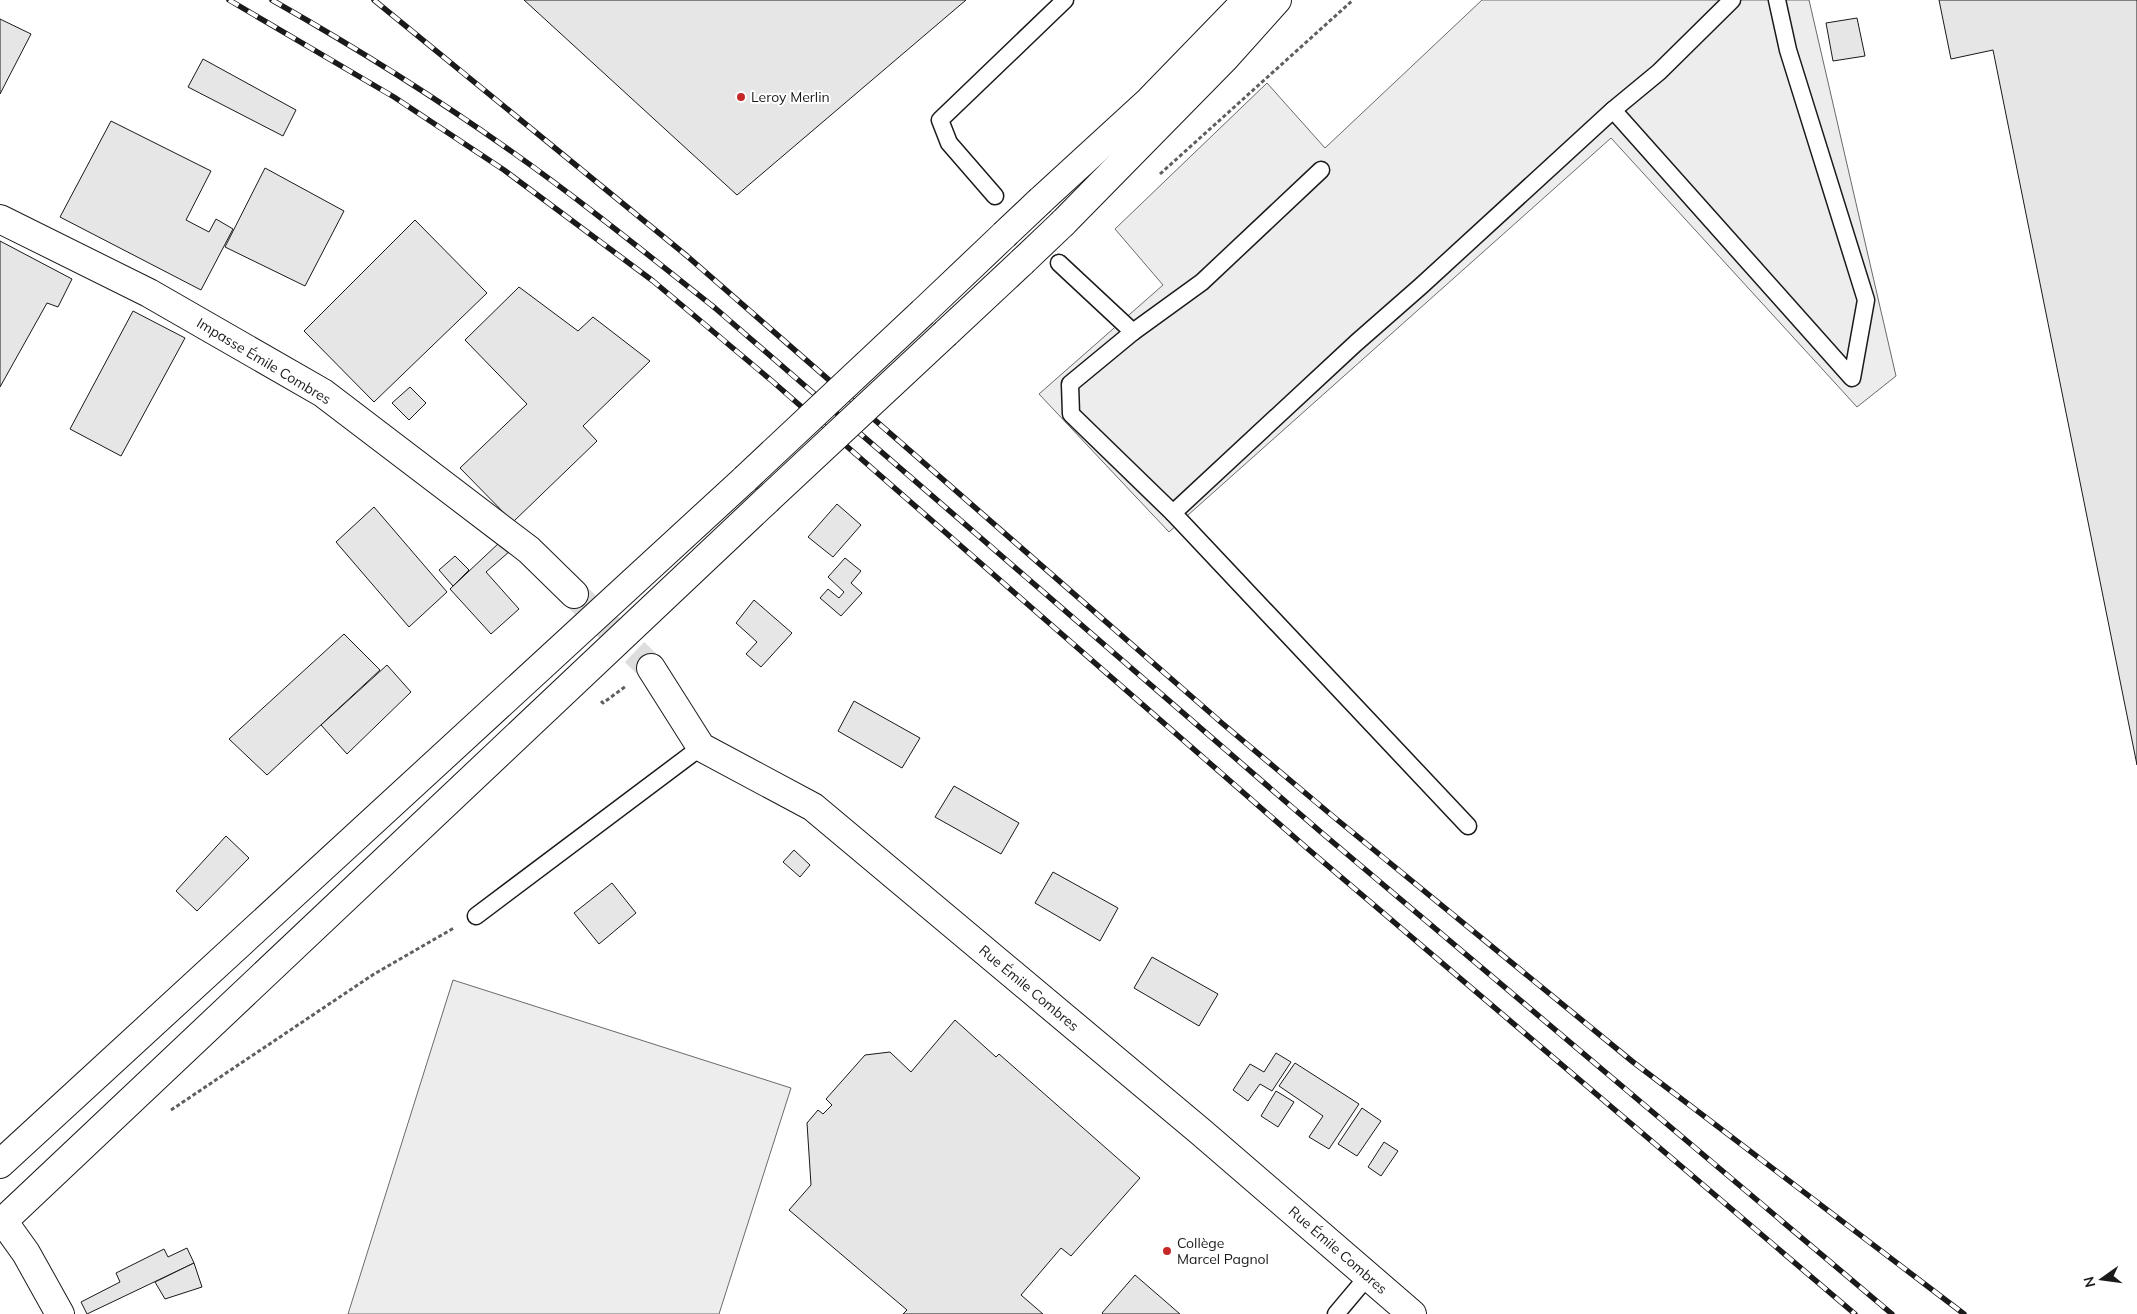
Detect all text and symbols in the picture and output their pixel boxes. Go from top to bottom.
place label: Leroy Merlin [751,88,830,106]
marker: Leroy Merlin [735,91,747,103]
street label: Impasse Émile Combres [194,314,335,408]
street label: Rue Émile Combres [975,941,1083,1035]
street label: Rue Émile Combres [1285,1202,1391,1298]
place label: Collège Marcel Pagnol [1177,1234,1269,1268]
marker: Collège Marcel Pagnol [1161,1245,1173,1257]
north arrow [2077,1254,2127,1304]
text: N [2079,1275,2099,1289]

